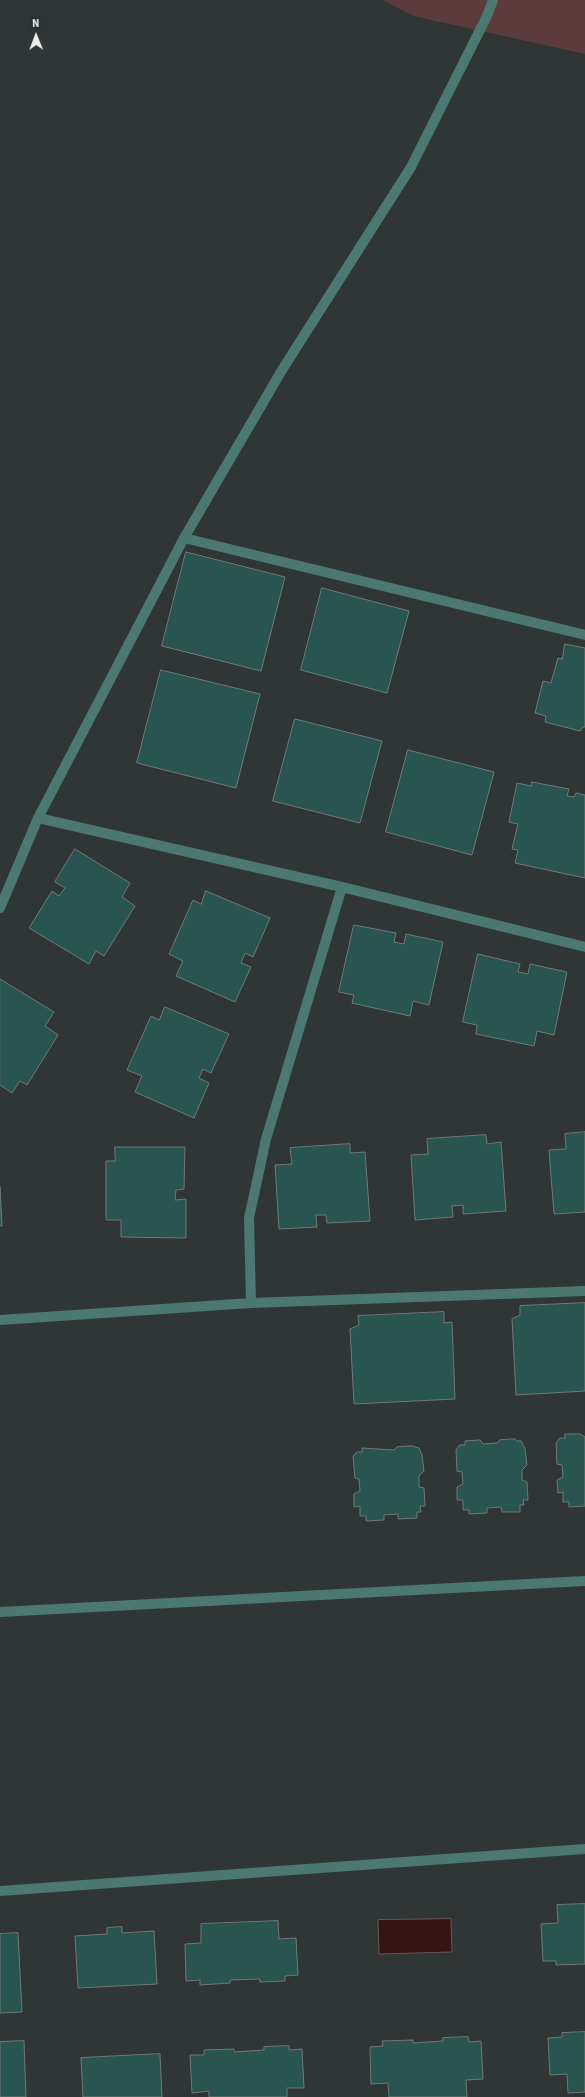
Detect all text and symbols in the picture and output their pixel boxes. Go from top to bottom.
north arrow [16,16,56,56]
text: N [32,16,40,31]

